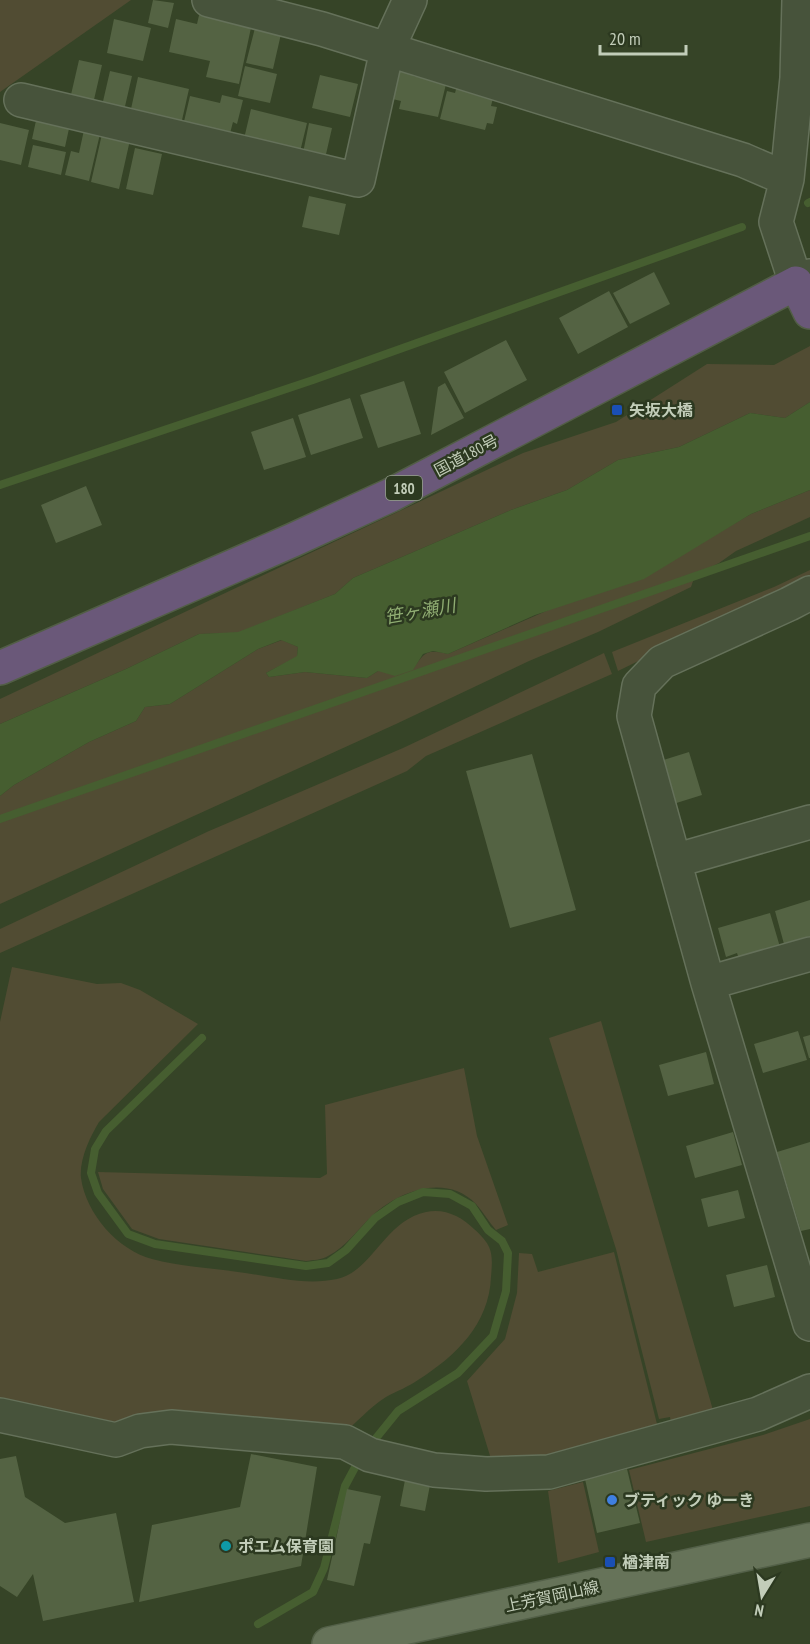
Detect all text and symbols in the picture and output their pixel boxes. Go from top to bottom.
scale bar [600,18,686,56]
text: 20 m [609,27,641,50]
place label: 矢坂大橋 [629,400,693,420]
marker: 矢坂大橋 [610,403,624,417]
street label: 国道180号 [431,430,501,480]
road number: 180 [386,476,422,500]
water label: 笹ヶ瀬川 [383,593,459,629]
place label: ブティック ゆーき [624,1490,754,1510]
marker: ブティック ゆーき [605,1493,619,1507]
place label: ポエム保育園 [238,1536,334,1556]
marker: ポエム保育園 [219,1539,233,1553]
place label: 楢津南 [622,1552,670,1572]
marker: 楢津南 [603,1555,617,1569]
north arrow [732,1566,792,1626]
street label: 上芳賀岡山線 [503,1576,601,1616]
text: N [753,1600,765,1621]

